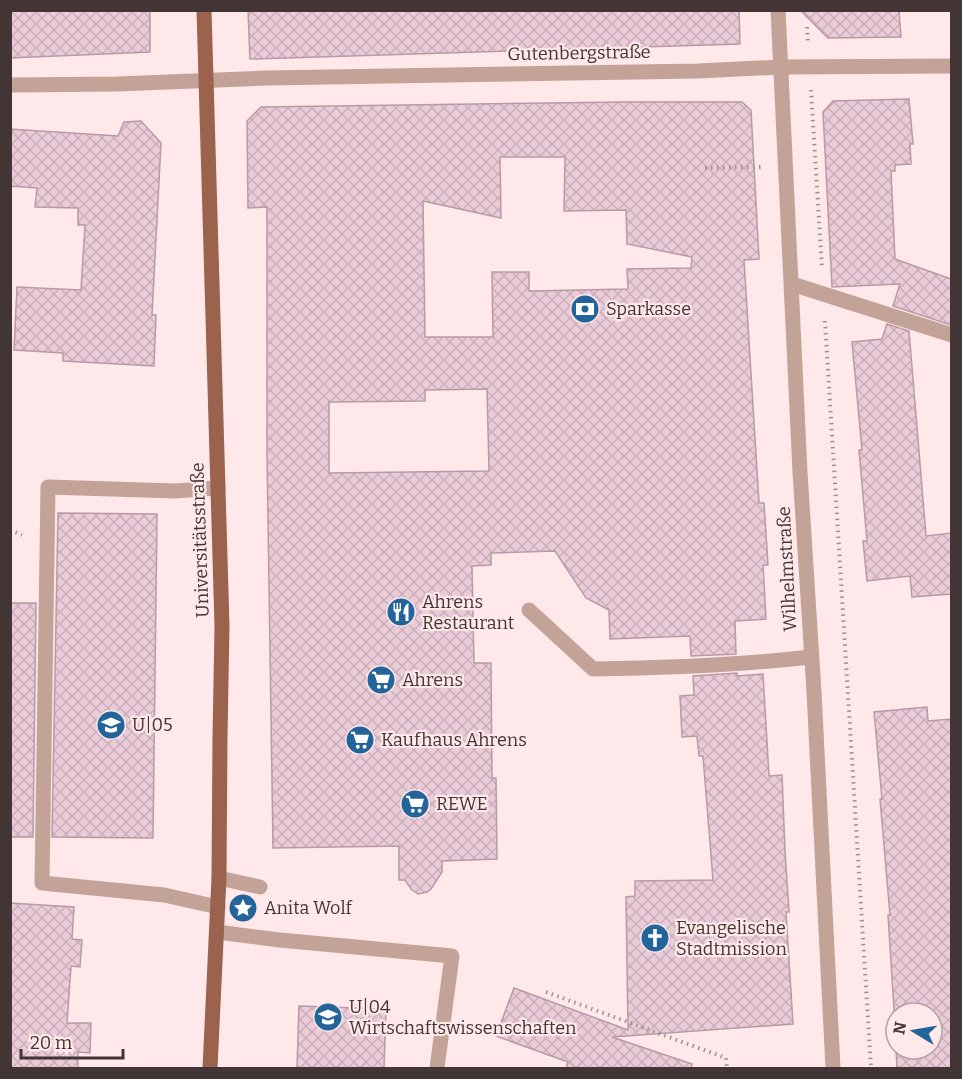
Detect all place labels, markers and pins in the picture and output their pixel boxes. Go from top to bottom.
bank icon: Sparkasse [569,293,601,325]
place label: Sparkasse [606,298,691,320]
place label: Ahrens Restaurant [422,591,515,634]
restaurant icon: Ahrens Restaurant [385,596,417,628]
supermarket icon: Ahrens [365,664,397,696]
place label: Ahrens [402,669,463,691]
school or university icon: U|05 [95,709,127,741]
place label: U|05 [132,714,173,736]
supermarket icon: Kaufhaus Ahrens [344,724,376,756]
place label: Kaufhaus Ahrens [381,729,527,751]
supermarket icon: REWE [399,788,431,820]
place label: REWE [436,793,488,815]
place icon: Anita Wolf [227,892,259,924]
place label: Anita Wolf [264,897,354,919]
place label: Evangelische Stadtmission [676,917,787,960]
church icon: Evangelische Stadtmission [639,922,671,954]
place label: U|04 Wirtschaftswissenschaften [349,996,577,1039]
school or university icon: U|04 Wirtschaftswissenschaften [312,1001,344,1033]

